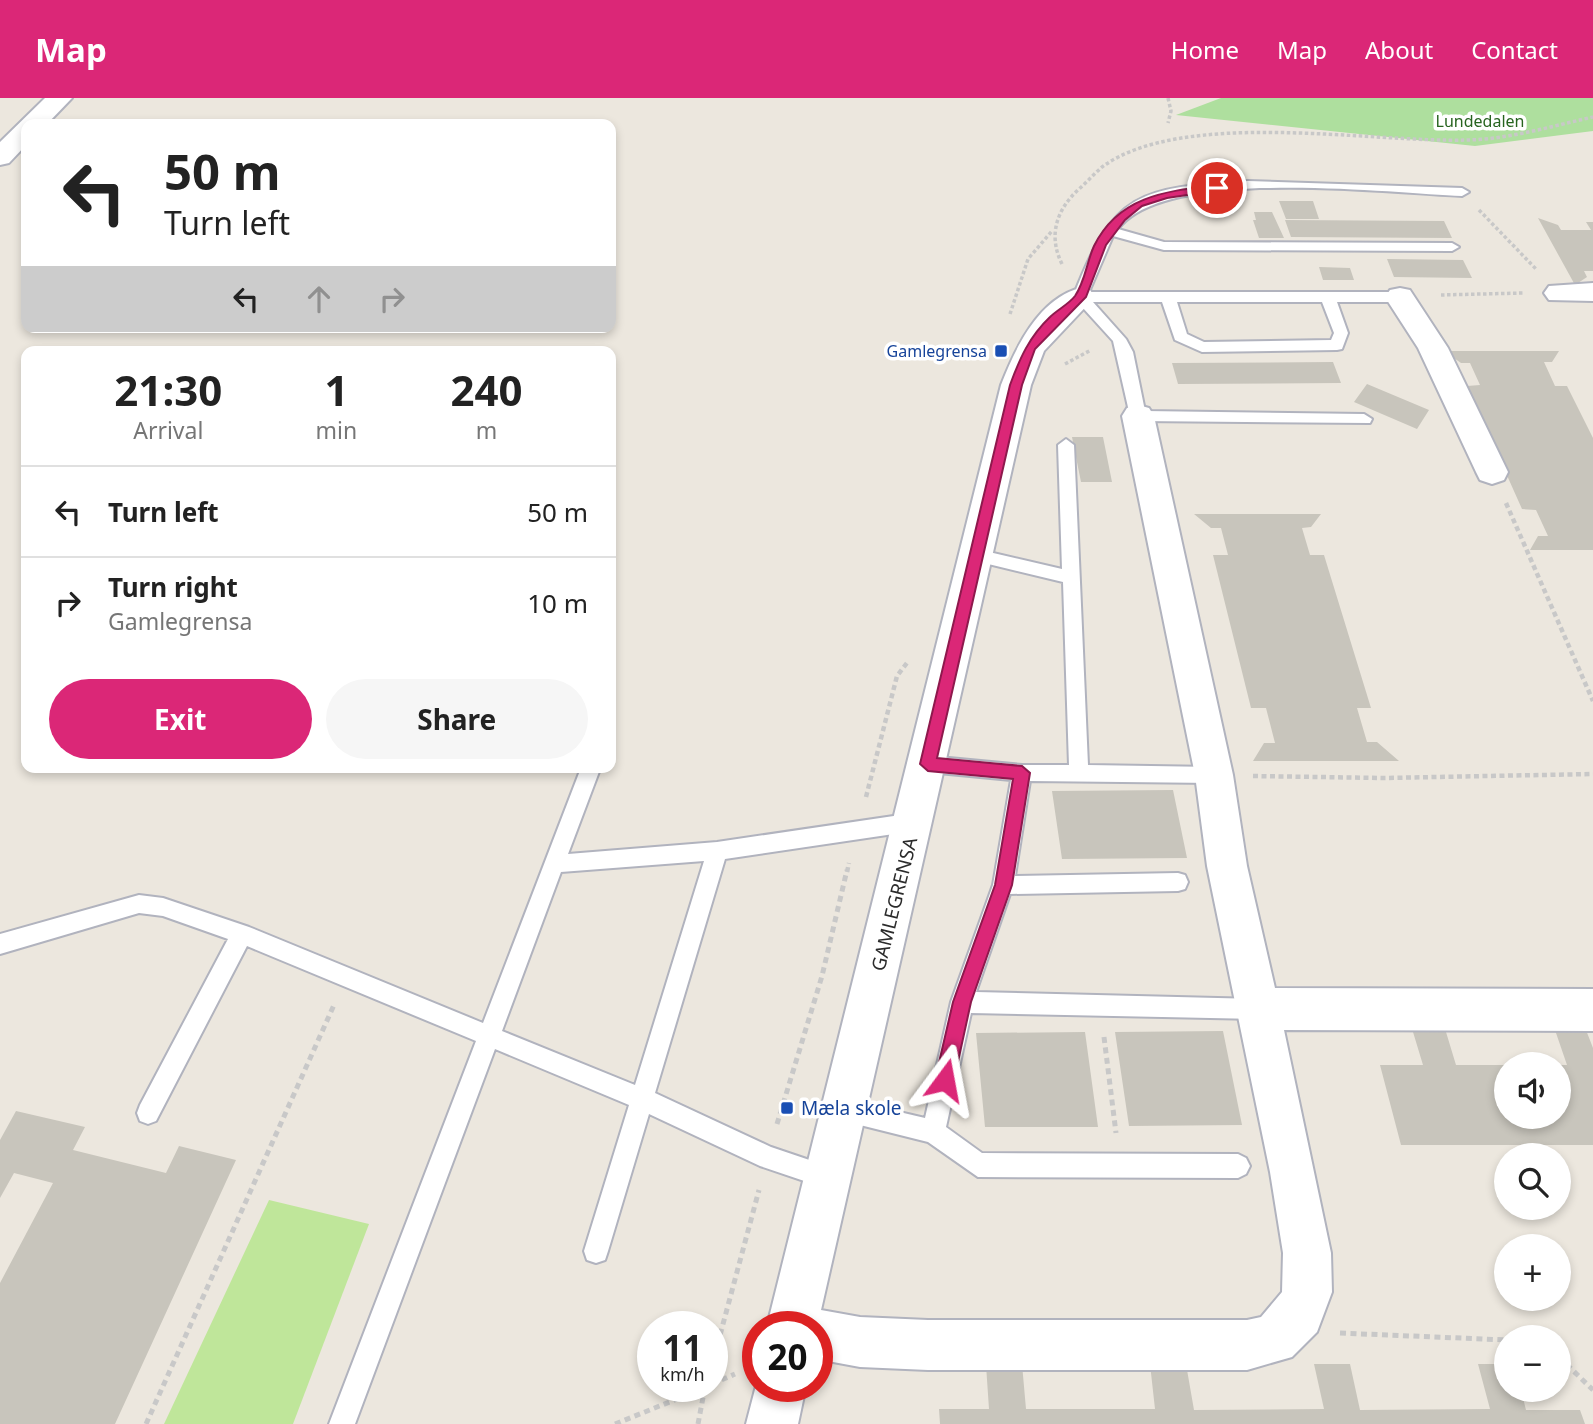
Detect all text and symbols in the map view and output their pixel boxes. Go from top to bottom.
text: Map [35,27,107,72]
text: Home [1171,33,1239,66]
text: Map [1277,33,1327,66]
text: About [1365,33,1433,66]
text: Contact [1471,33,1558,66]
park label: Lundedalen [1436,110,1524,132]
text: 50 m [164,138,281,204]
icon: left [49,147,140,238]
pin [1187,158,1247,218]
icon: arrive [1198,169,1236,207]
text: Turn left [164,201,290,244]
icon: left [227,280,265,318]
icon: ahead [300,280,338,318]
icon: right [373,280,411,318]
place label: Gamlegrensa [887,340,987,362]
marker: Gamlegrensa [993,343,1009,359]
text: 21:30 [114,361,222,418]
text: 1 [324,361,348,418]
text: 240 [451,361,523,418]
text: Arrival [133,414,203,446]
text: min [316,414,357,446]
text: m [476,414,497,446]
icon: left [49,493,87,531]
text: Turn left [108,494,219,530]
text: 50 m [527,494,588,530]
text: Turn right [108,569,238,605]
icon: right [49,584,87,622]
text: 10 m [527,585,588,621]
text: Gamlegrensa [108,605,252,637]
button: Exit [49,679,312,759]
button: Share [326,679,588,759]
street label: GAMLEGRENSA [865,834,923,974]
position arrow [908,1043,982,1117]
map controls [1494,1052,1571,1402]
button: sound [1494,1052,1571,1129]
place label: Mæla skole [801,1095,902,1121]
marker: Mæla skole [779,1100,795,1116]
button: search [1494,1143,1571,1220]
button: + [1494,1234,1571,1311]
speed limit sign: 20 [742,1311,833,1402]
text: 11 [662,1324,703,1371]
button: − [1494,1325,1571,1402]
text: km/h [660,1362,705,1386]

